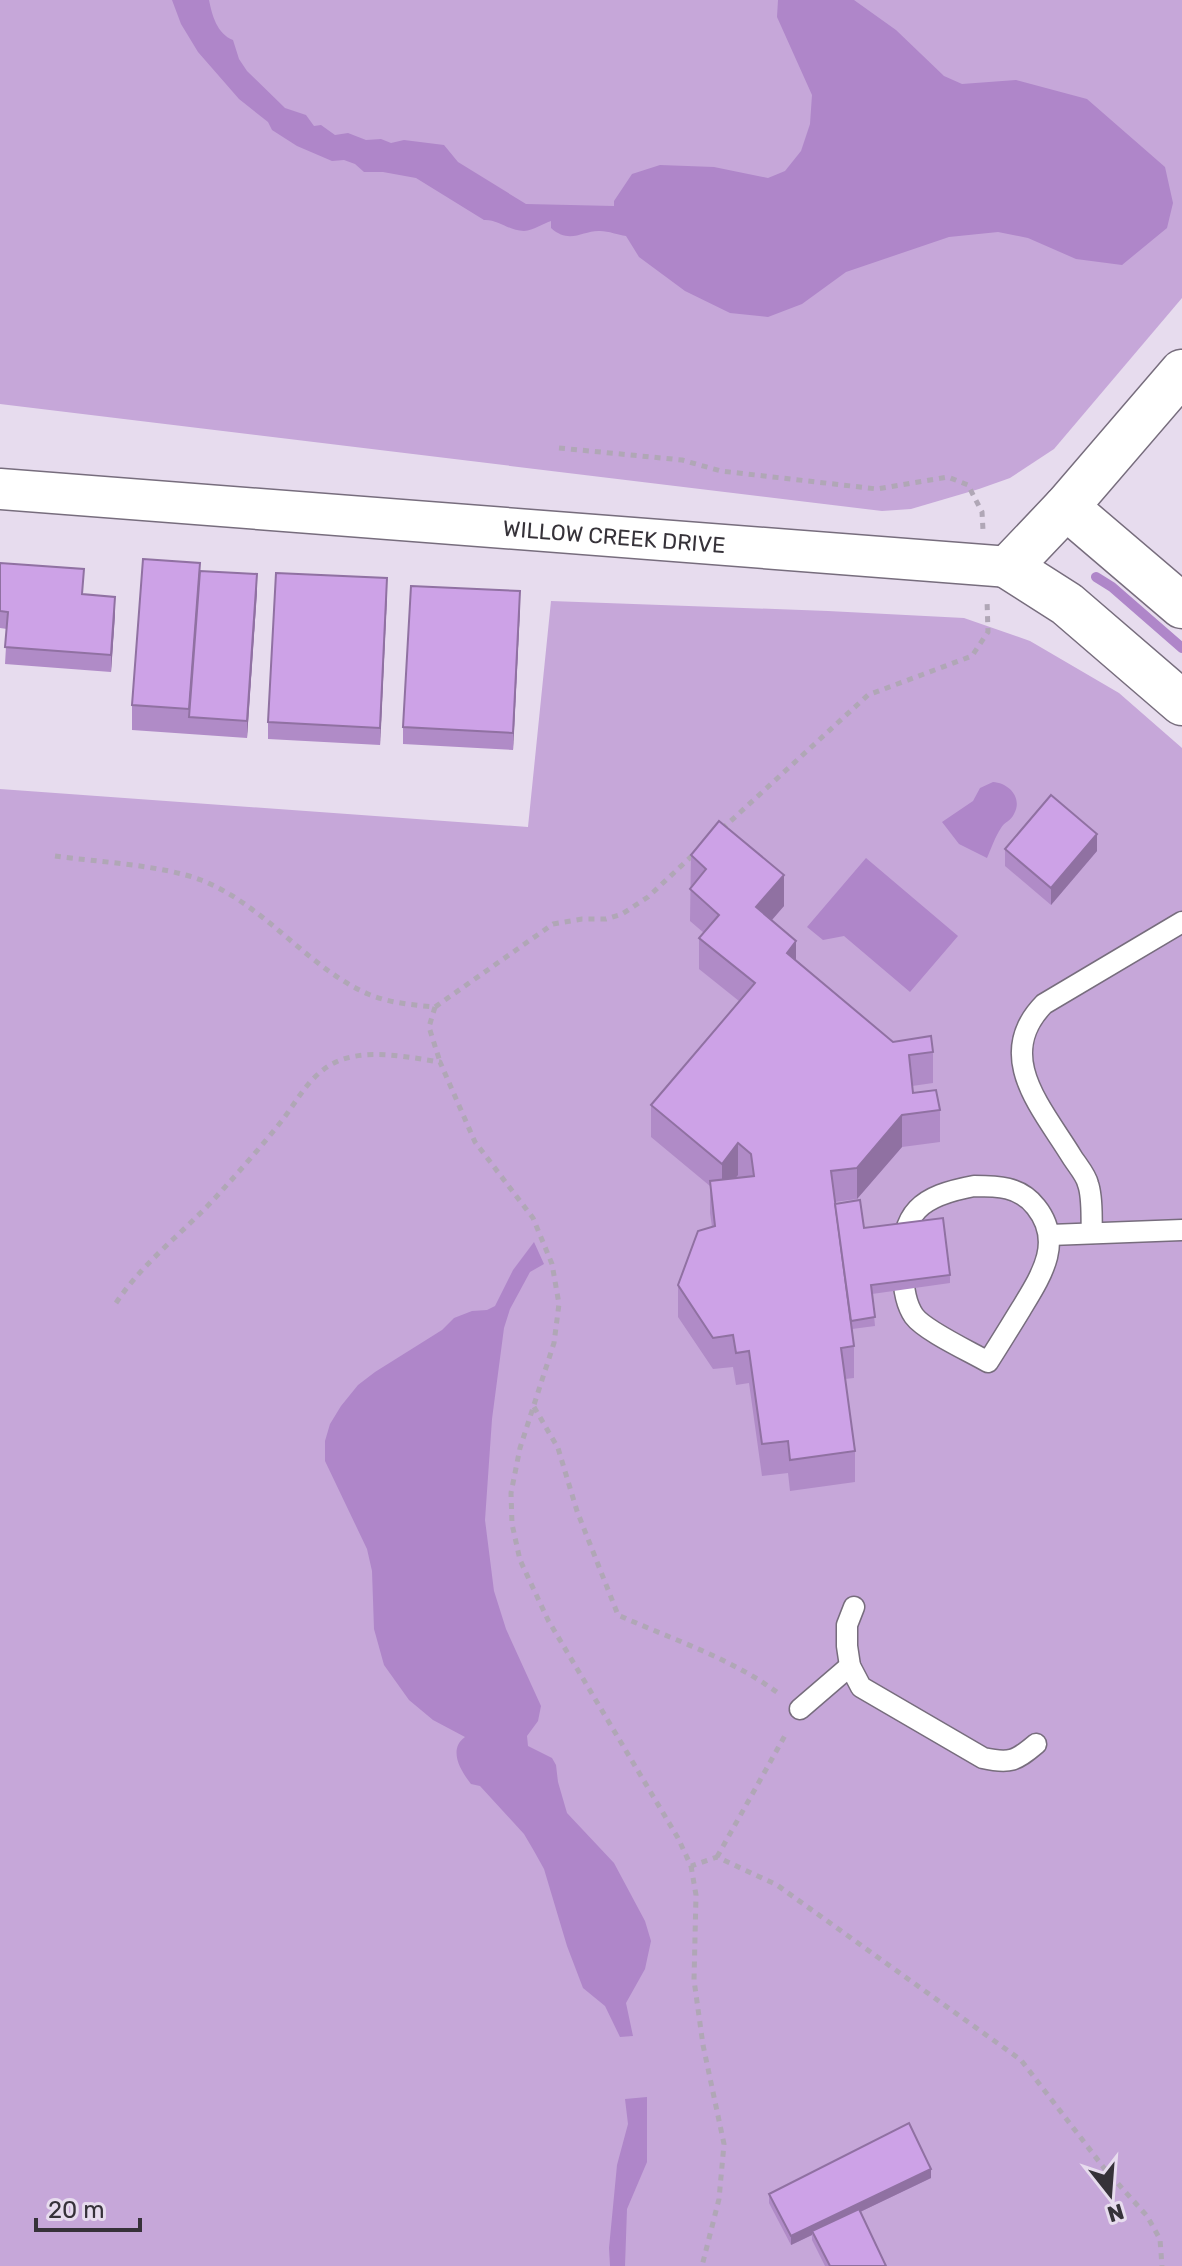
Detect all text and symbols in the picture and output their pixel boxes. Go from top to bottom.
street label: WILLOW CREEK DRIVE [502,514,726,559]
north arrow [1070,2154,1150,2234]
scale bar [36,2182,140,2232]
text: 20 m [48,2196,105,2224]
text: N [1104,2197,1127,2228]

